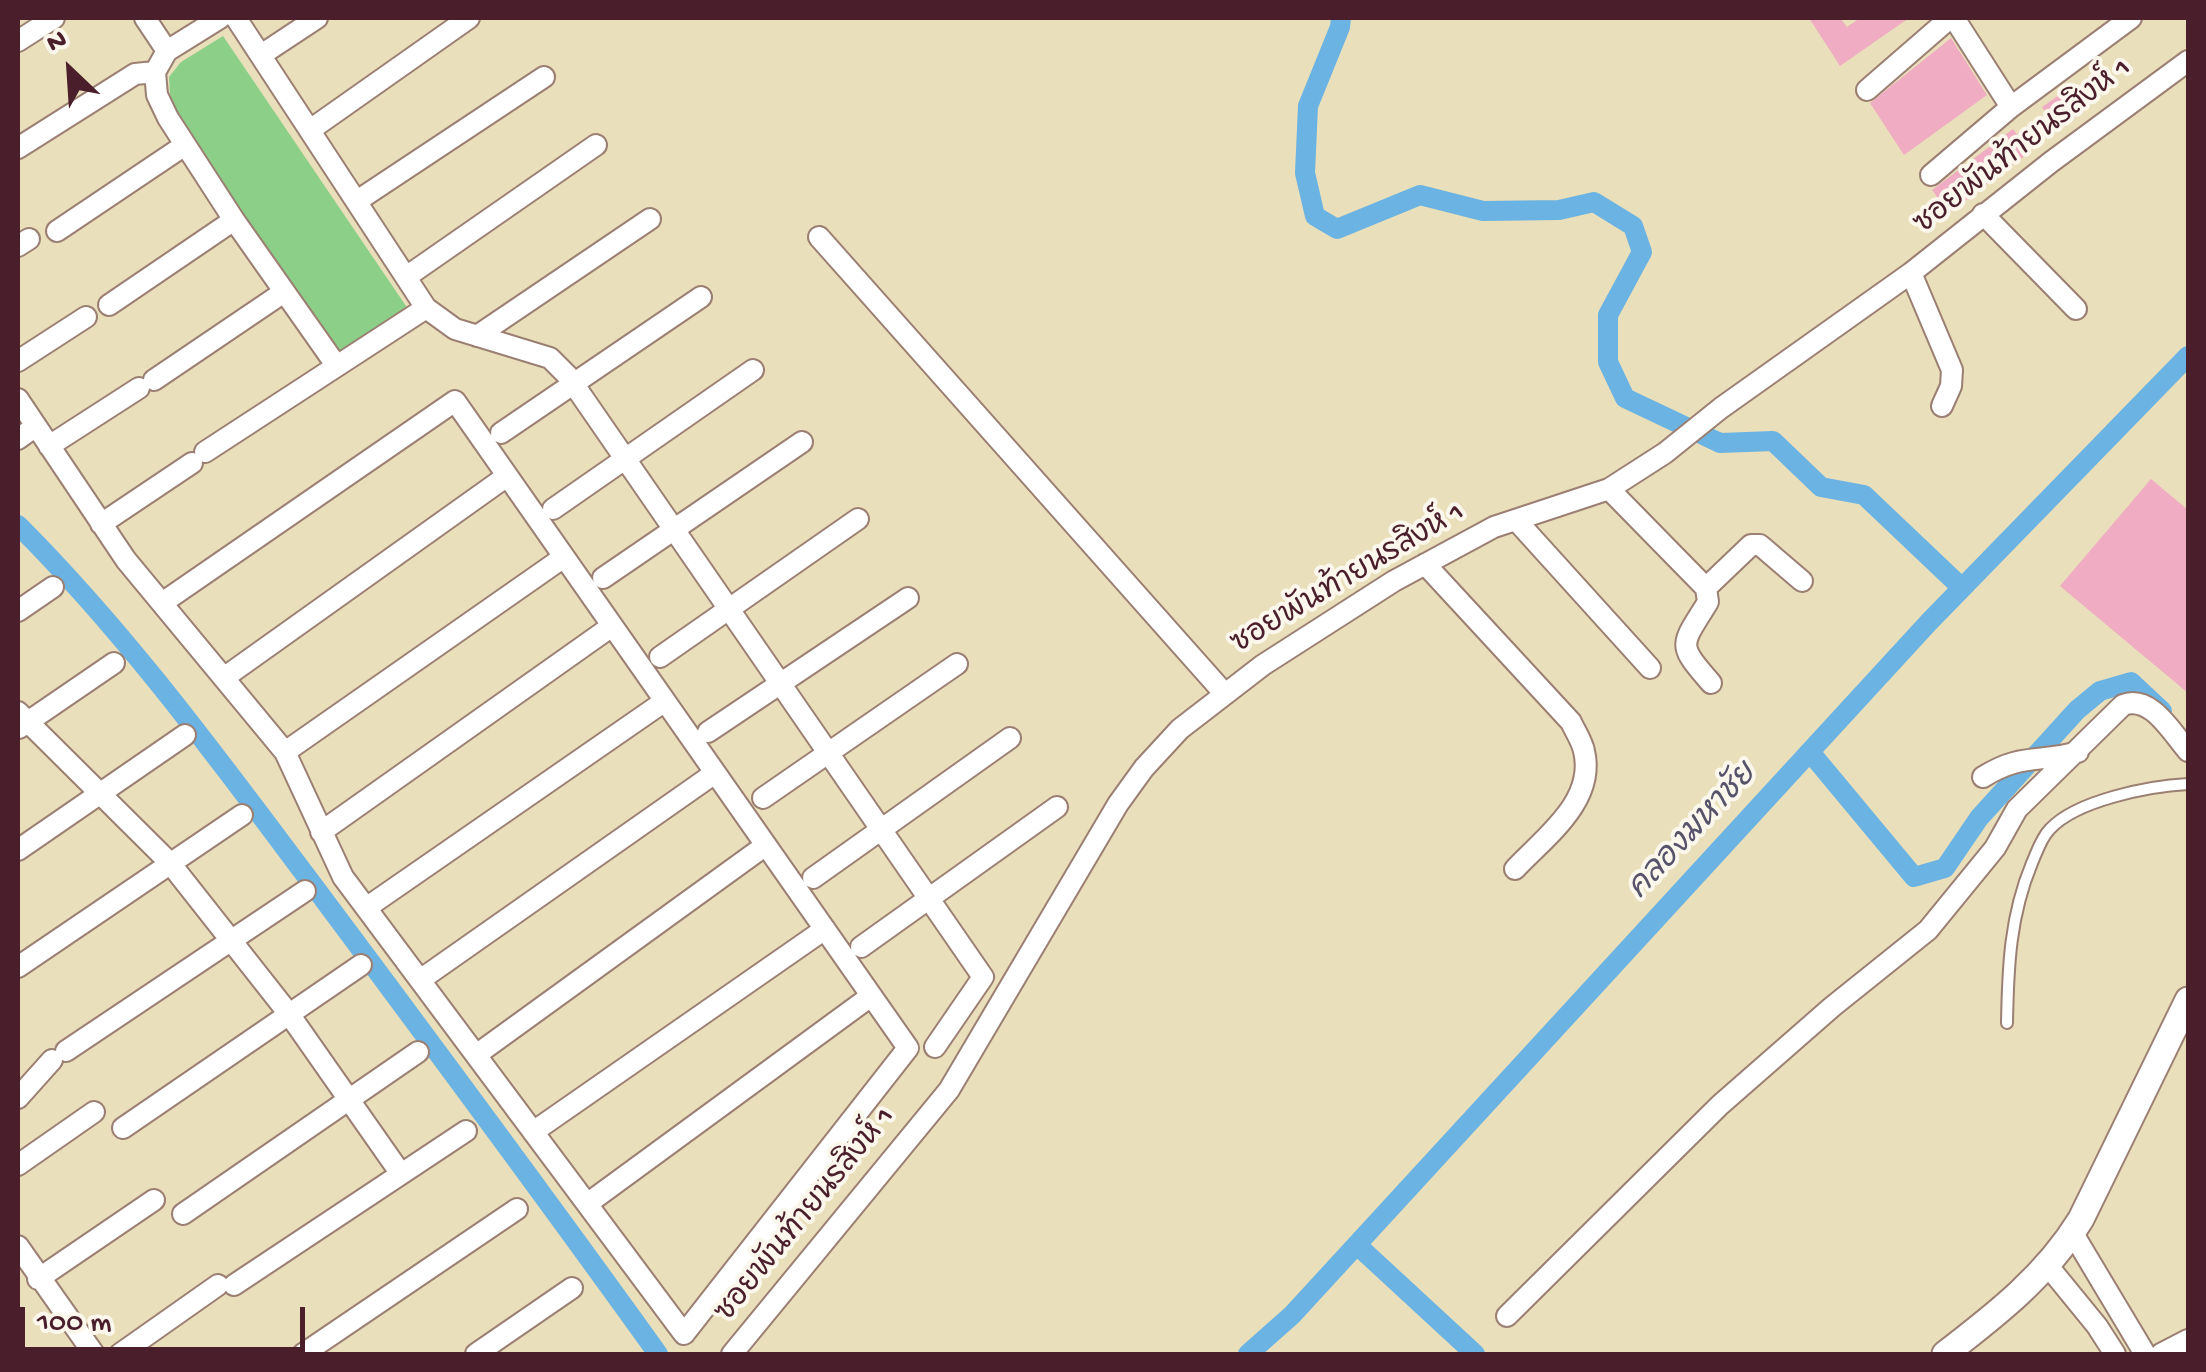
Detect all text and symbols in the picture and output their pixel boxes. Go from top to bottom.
north arrow [20,20,120,120]
text: N [42,24,72,61]
street label: ซอยพันท้ายนรสิงห์ 1 [1908,52,2140,244]
street label: ซอยพันท้ายนรสิงห์ 1 [1226,496,1472,664]
water label: คลองมหาชัย [1622,757,1766,909]
street label: ซอยพันท้ายนรสิงห์ 1 [709,1101,905,1331]
scale bar [25,1287,310,1349]
text: 100 m [37,1307,112,1342]

